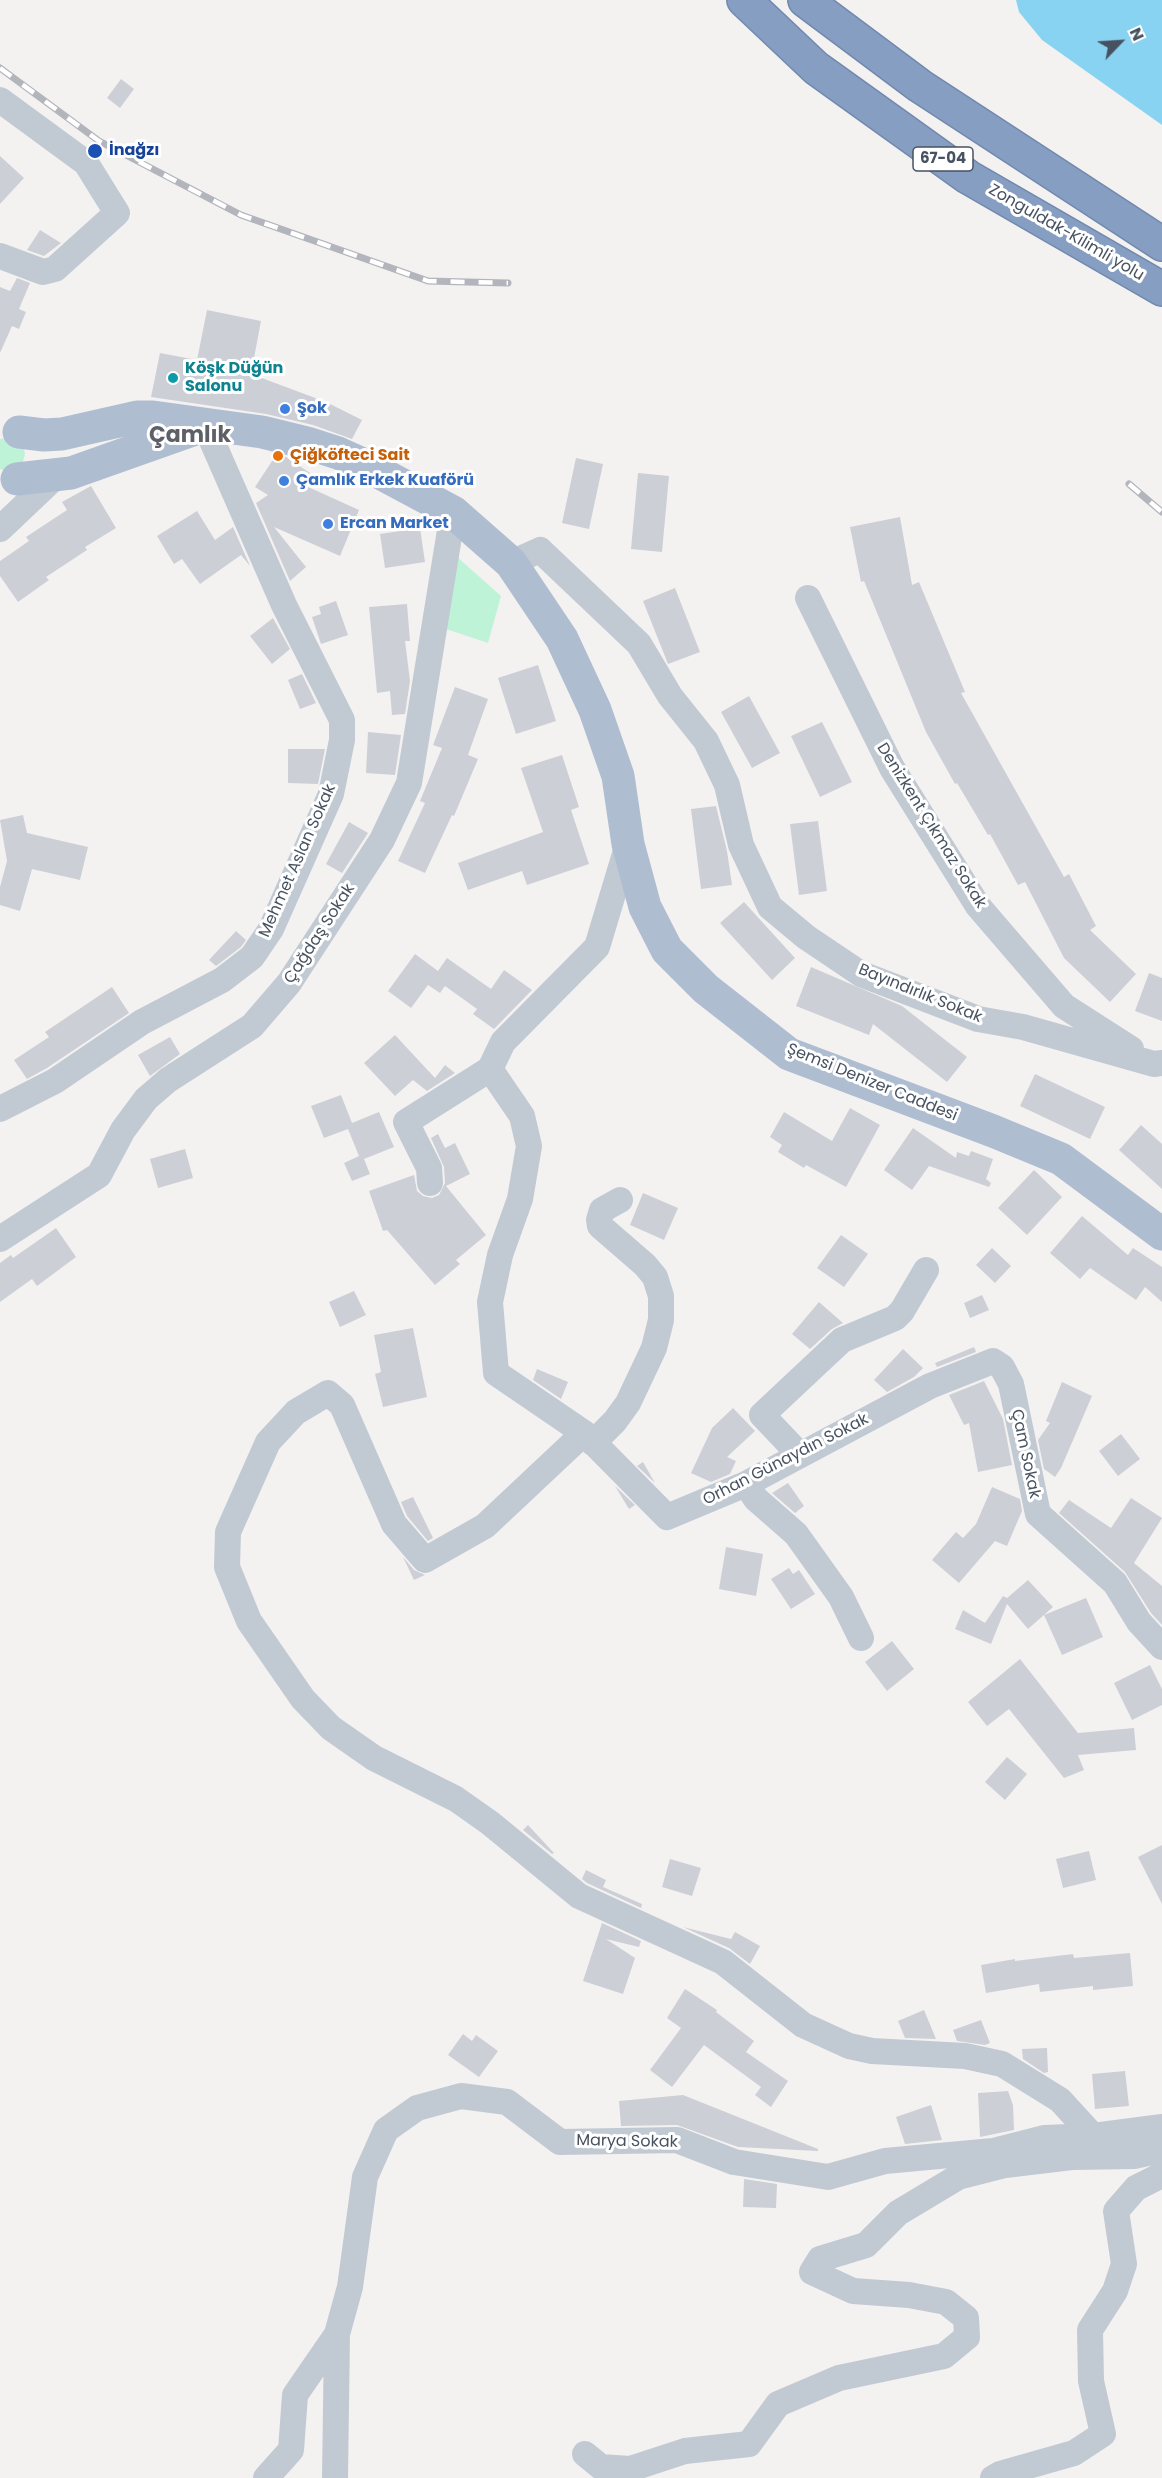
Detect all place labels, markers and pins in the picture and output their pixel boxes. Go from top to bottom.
place label: İnağzı [109,141,159,161]
marker: İnağzı [86,142,104,160]
place label: Köşk Düğün Salonu [185,359,283,397]
marker: Köşk Düğün Salonu [166,371,180,385]
place label: Şok [297,399,327,419]
marker: Şok [278,402,292,416]
place label: Çiğköfteci Sait [290,446,410,466]
marker: Çiğköfteci Sait [271,449,285,463]
place label: Çamlık Erkek Kuaförü [296,471,474,491]
marker: Çamlık Erkek Kuaförü [277,474,291,488]
place label: Ercan Market [340,514,449,534]
marker: Ercan Market [321,517,335,531]

